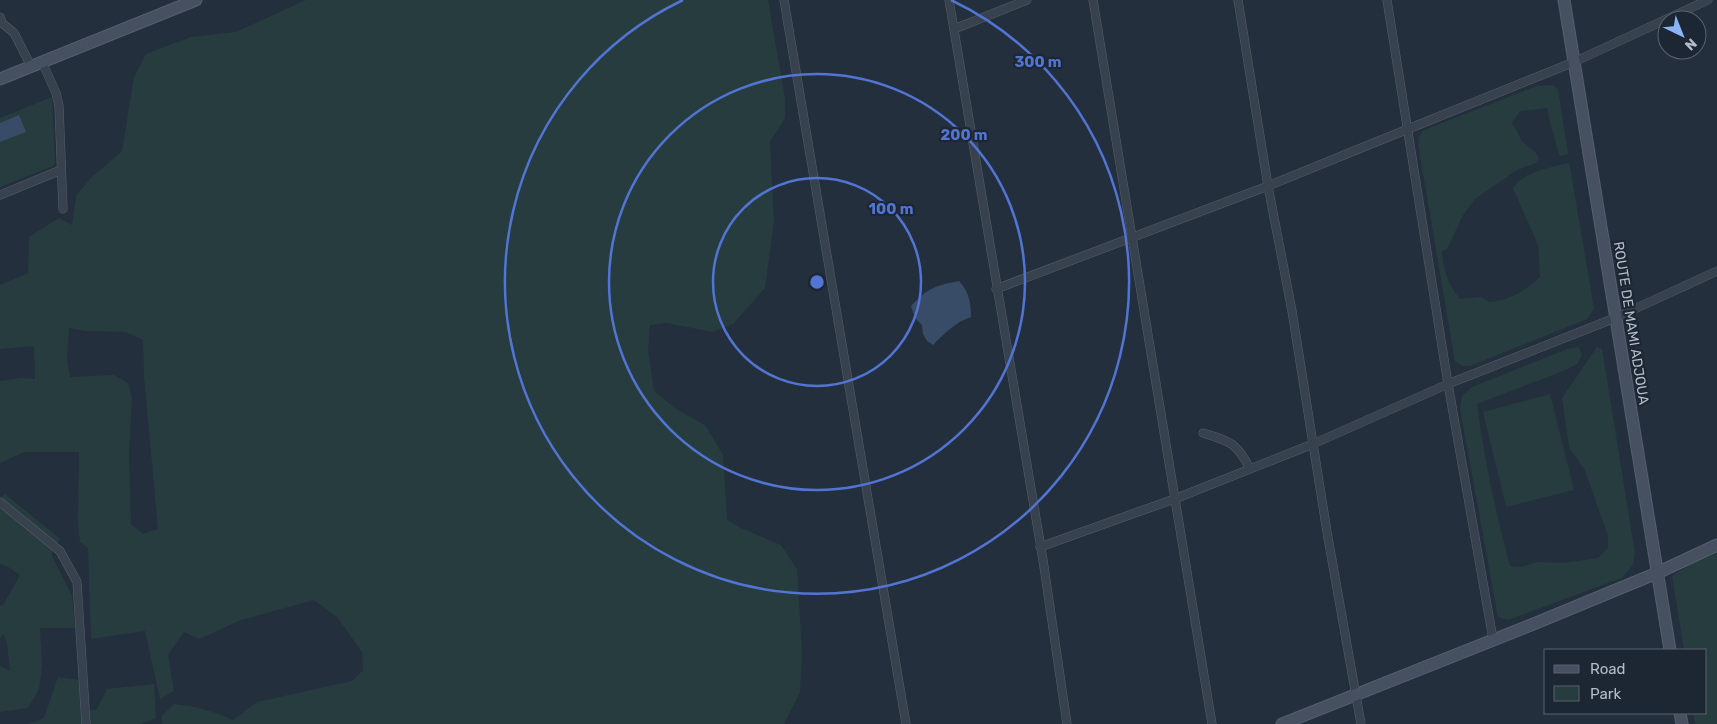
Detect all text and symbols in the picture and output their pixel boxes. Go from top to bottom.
north arrow [1657,10,1707,60]
text: N [1681,34,1700,54]
text: 300 m [1014,53,1062,71]
text: 200 m [940,126,988,144]
text: 100 m [869,200,913,218]
street label: ROUTE DE MAMI ADJOUA [1610,240,1652,406]
centre of rings [808,273,826,291]
legend [1544,649,1707,714]
text: Road [1590,660,1626,678]
text: Park [1590,685,1621,703]

